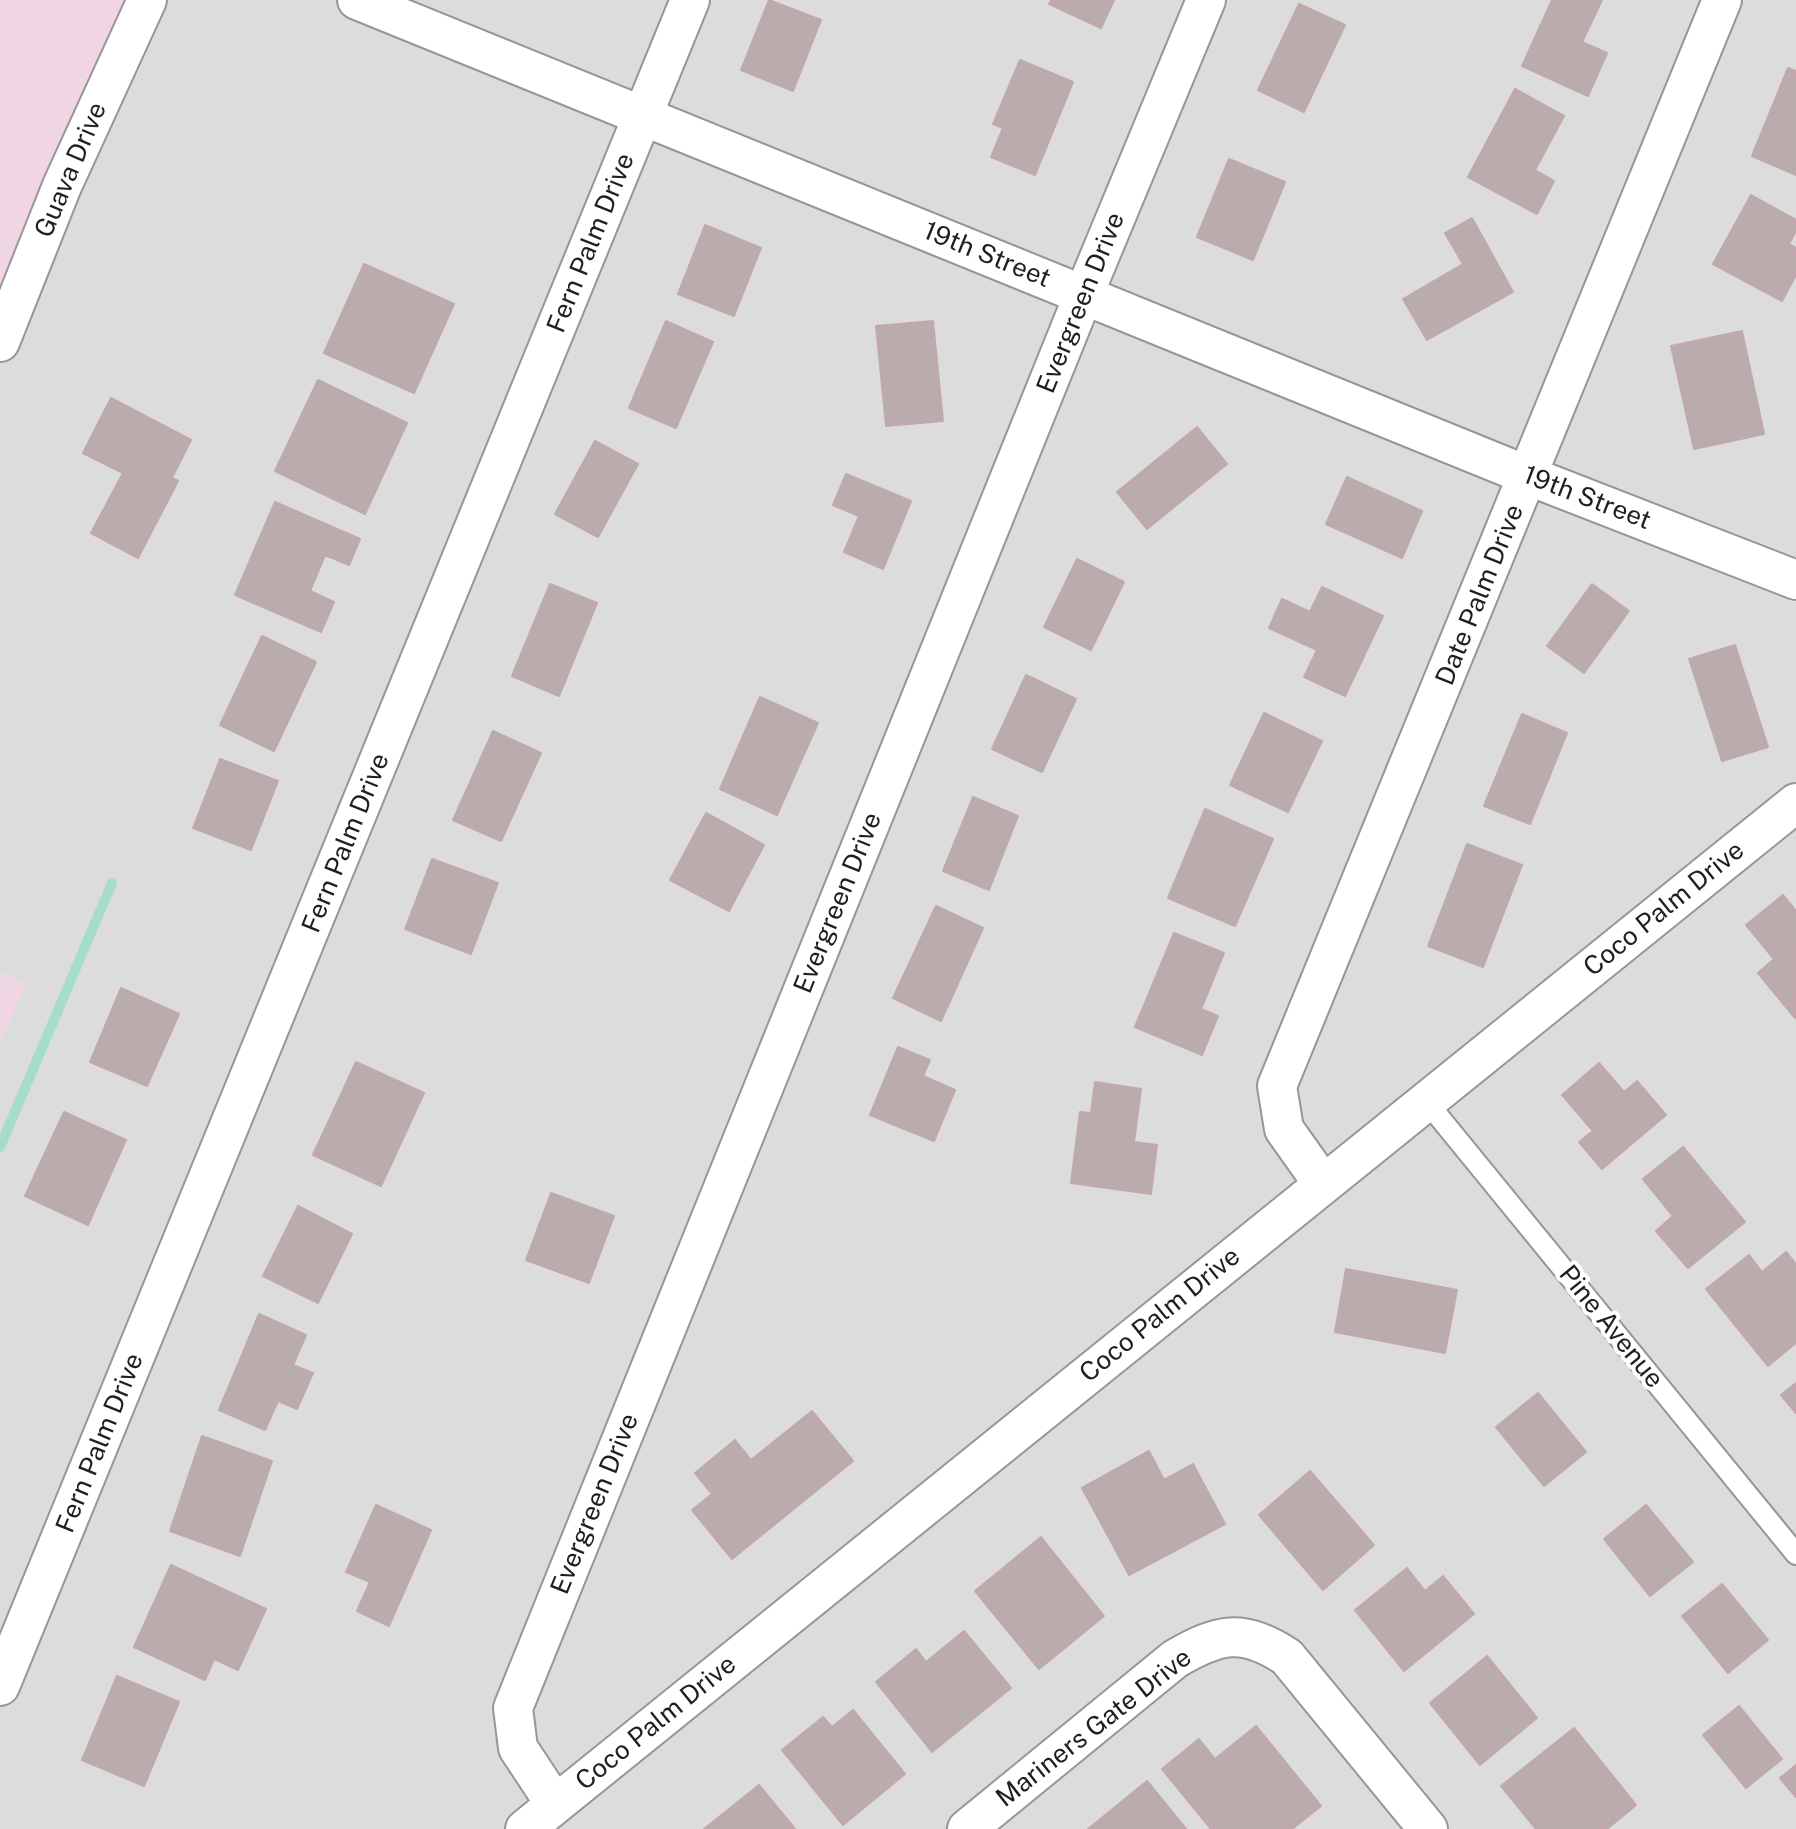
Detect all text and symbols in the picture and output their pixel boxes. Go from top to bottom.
street label: Guava Drive [29,98,113,242]
street label: Fern Palm Drive [541,149,641,337]
street label: Evergreen Drive [1031,208,1131,398]
street label: 19th Street [919,215,1055,295]
street label: 19th Street [1519,459,1655,537]
street label: Date Palm Drive [1430,500,1530,690]
street label: Fern Palm Drive [296,749,396,937]
street label: Evergreen Drive [788,808,888,998]
street label: Coco Palm Drive [1578,835,1750,983]
street label: Coco Palm Drive [1074,1241,1246,1389]
street label: Pine Avenue [1552,1259,1670,1395]
street label: Fern Palm Drive [50,1349,150,1537]
street label: Evergreen Drive [545,1409,645,1599]
street label: Mariners Gate Drive [990,1642,1198,1814]
street label: Coco Palm Drive [570,1649,742,1797]

